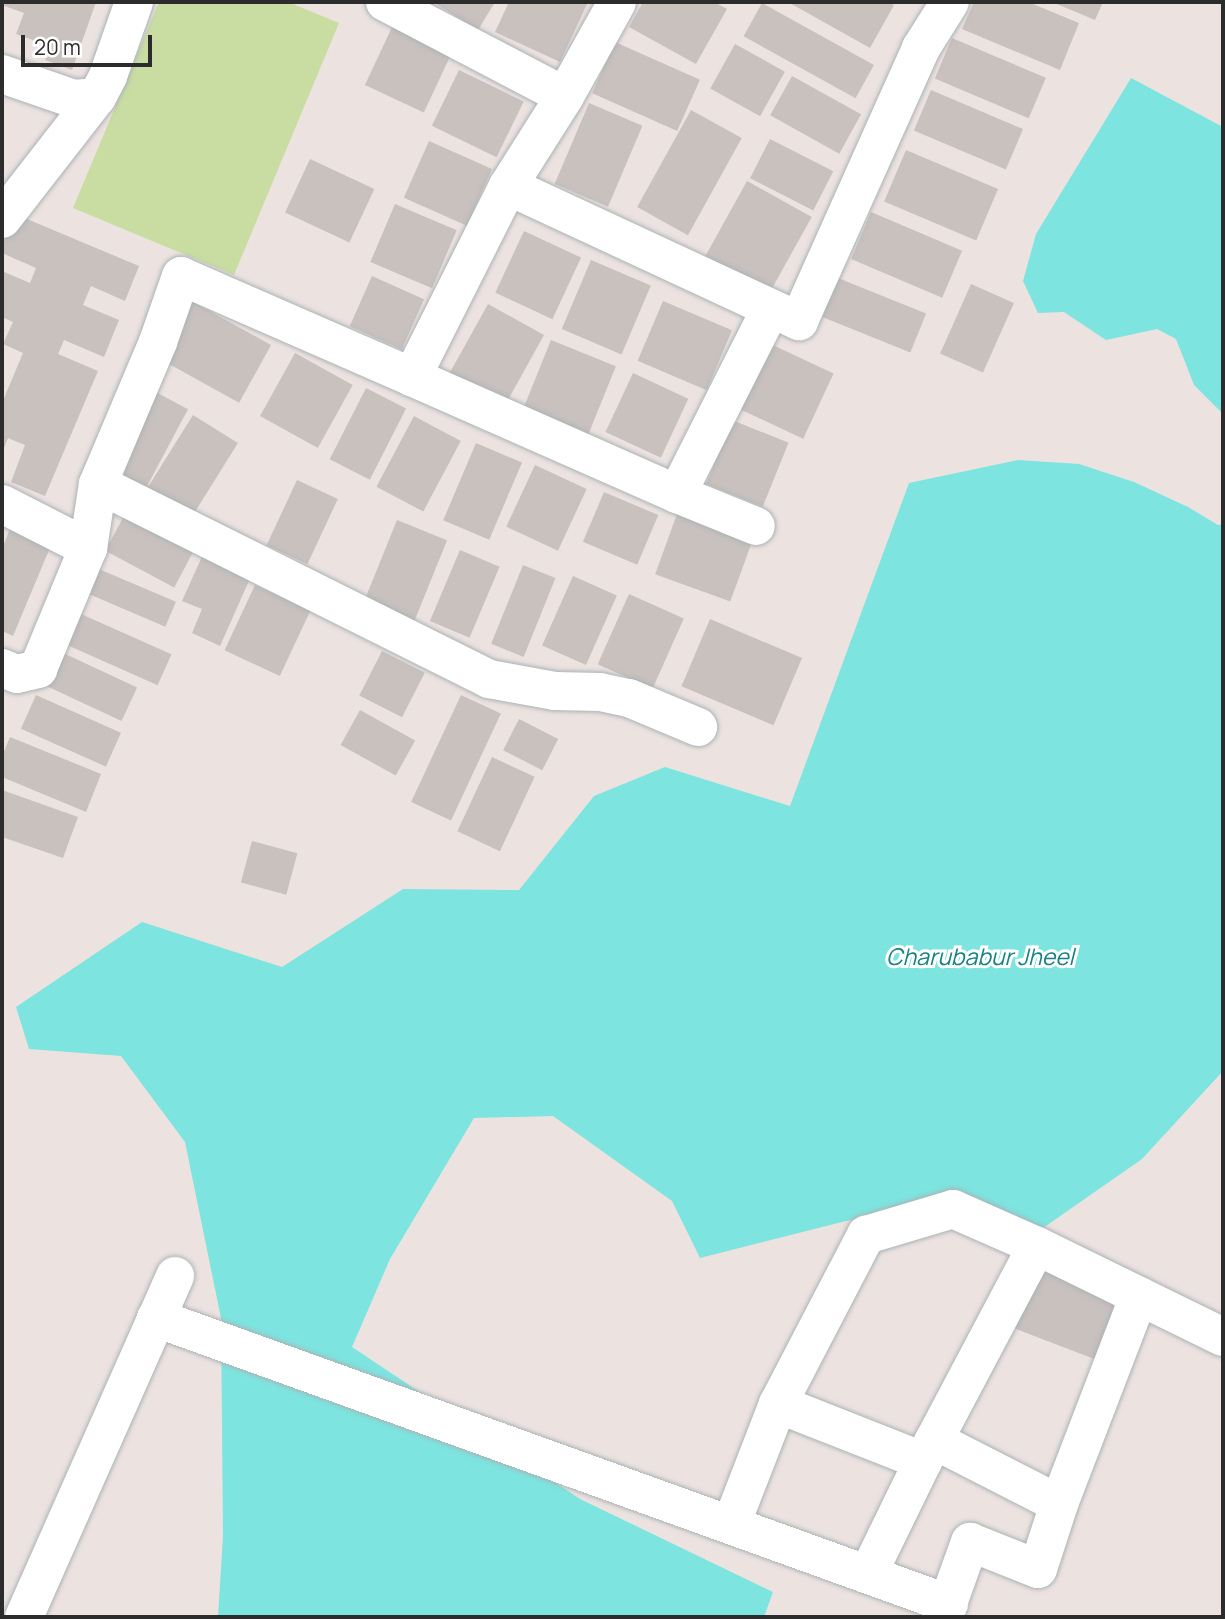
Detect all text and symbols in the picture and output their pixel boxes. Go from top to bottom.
scale bar [24,21,156,65]
text: 20 m [34,33,81,61]
water label: Charubabur Jheel [886,942,1074,970]

